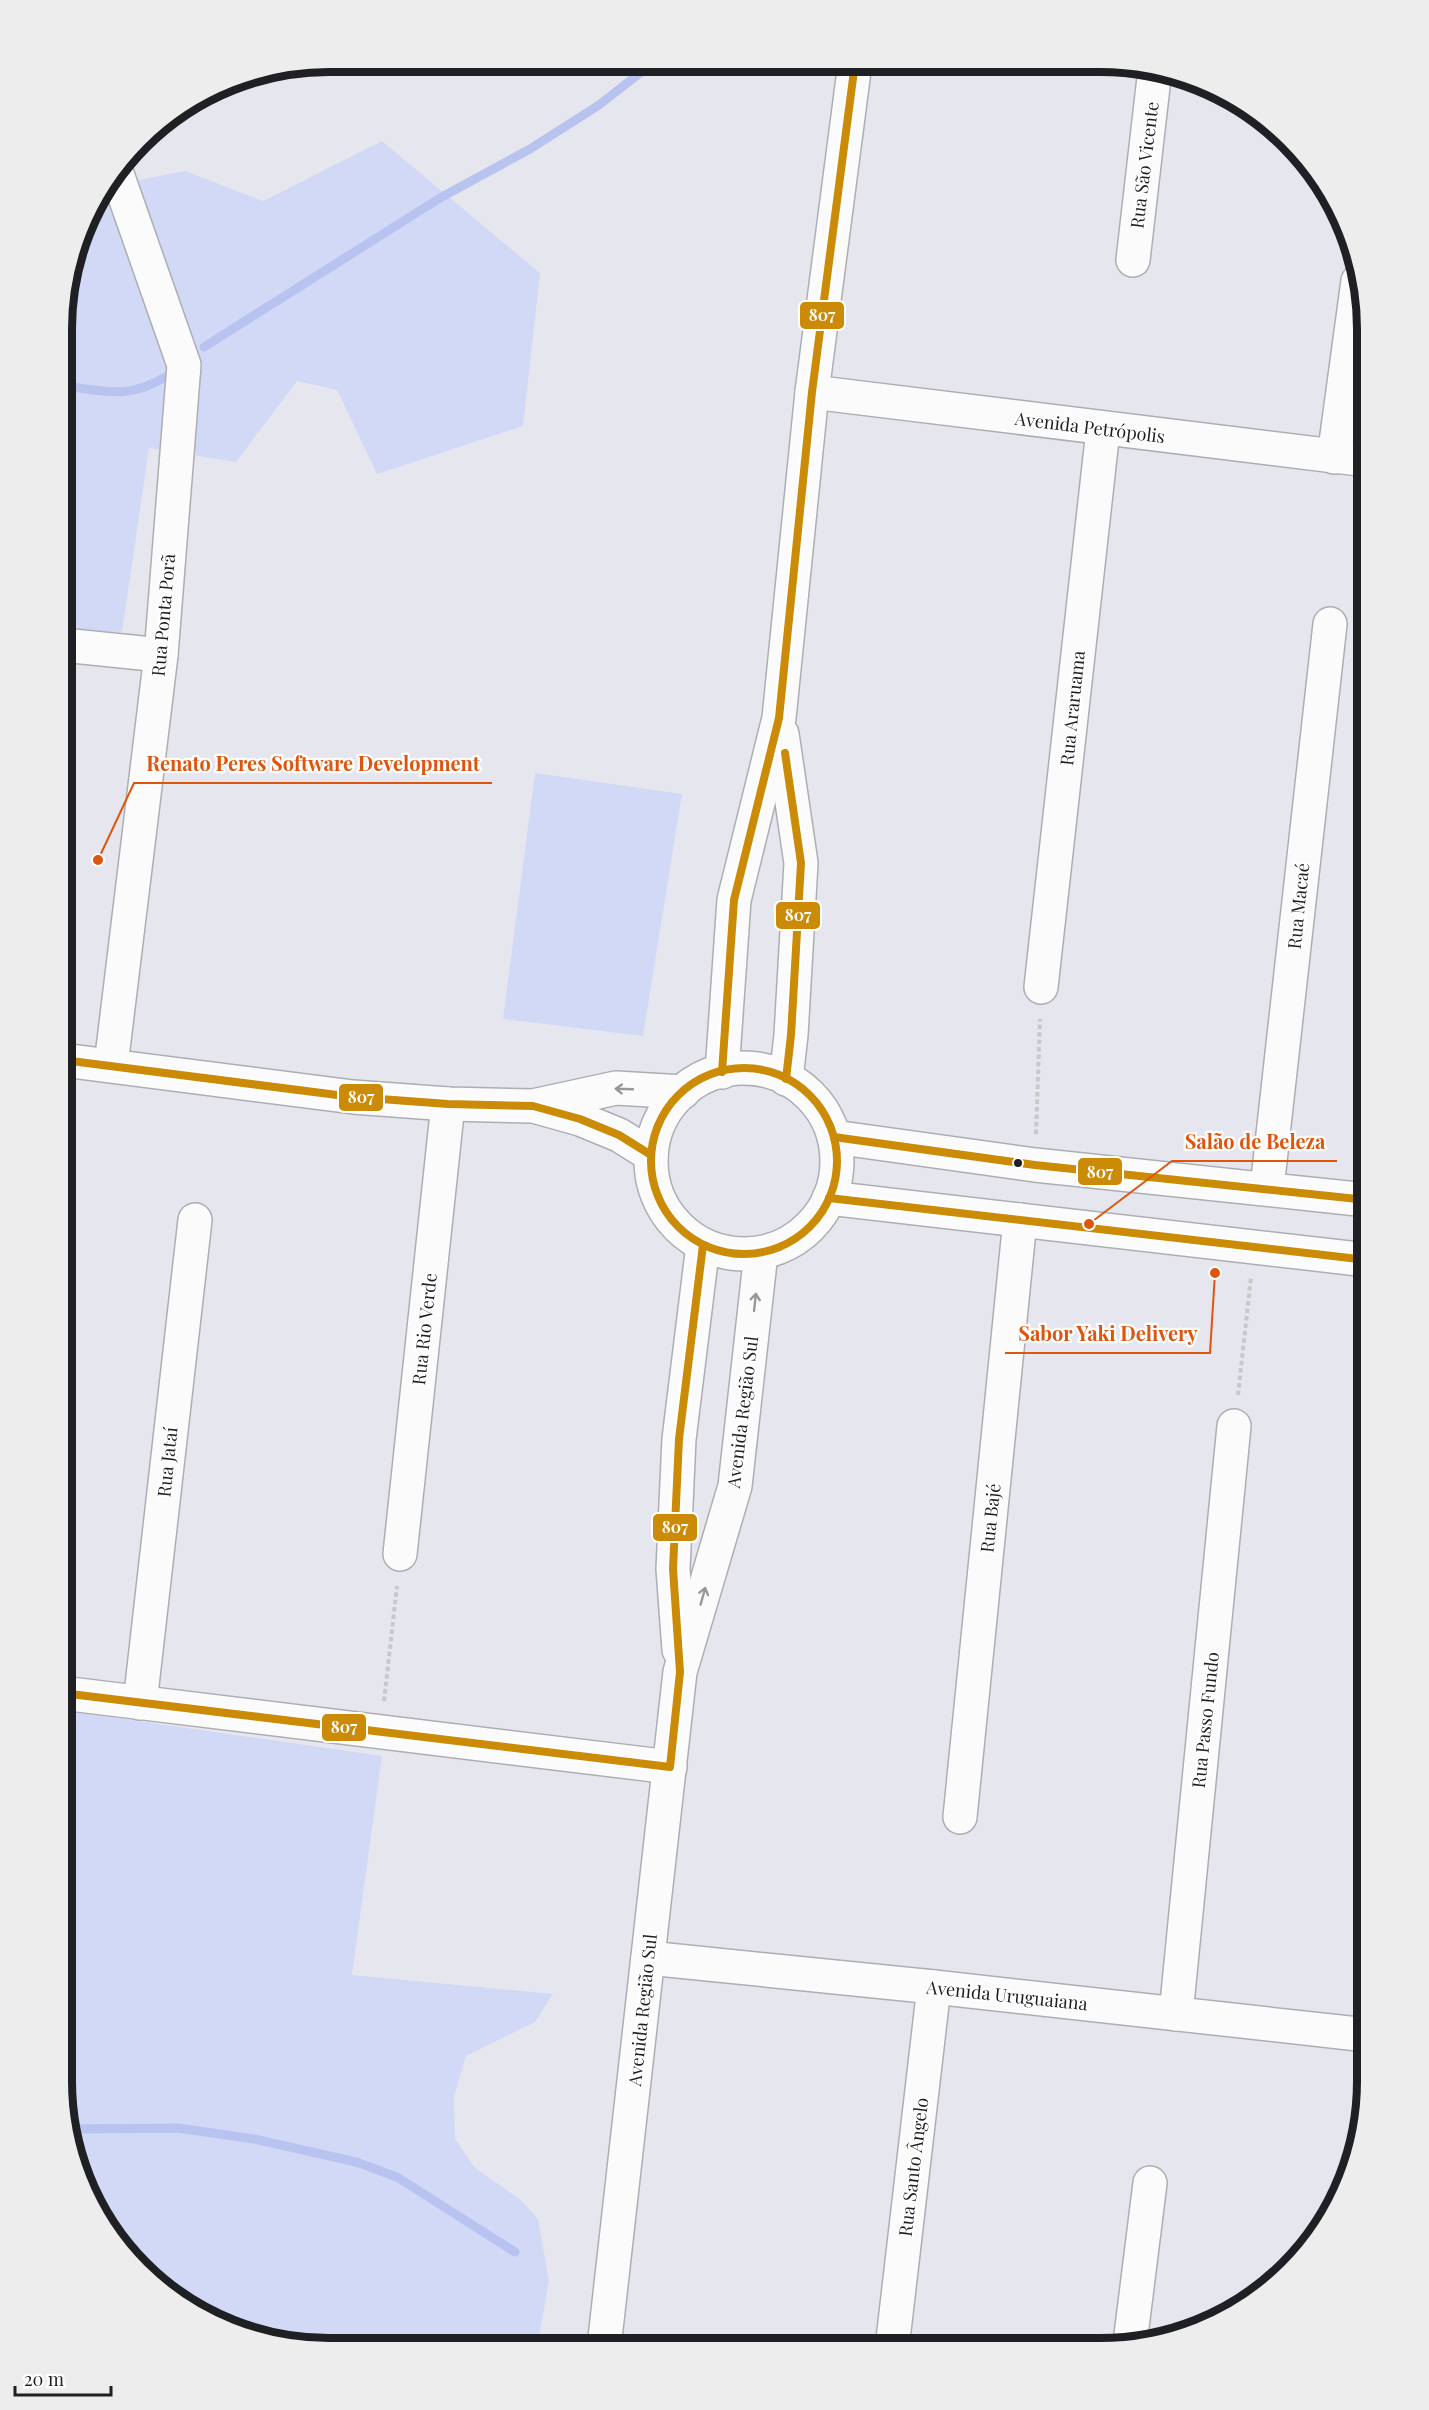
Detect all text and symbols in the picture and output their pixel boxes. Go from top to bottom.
street label: Rua São Vicente [1124,100,1164,230]
line badge: 807 [799,301,845,330]
text: 807 [809,304,836,325]
street label: Avenida Petrópolis [1013,406,1166,448]
street label: Rua Ponta Porã [146,553,180,677]
street label: Rua Araruama [1054,649,1090,767]
callout: Renato Peres Software Development [134,745,492,783]
text: Renato Peres Software Development [146,749,481,776]
street label: Rua Macaé [1282,862,1314,950]
line badge: 807 [775,901,821,930]
text: 807 [785,904,812,925]
line badge: 807 [338,1083,384,1112]
one-way arrow [615,1083,635,1094]
text: 807 [348,1086,375,1107]
callout: Salão de Beleza [1172,1123,1337,1161]
text: Salão de Beleza [1185,1127,1326,1154]
unlabelled marker [1012,1157,1024,1169]
line badge: 807 [1077,1157,1123,1186]
text: 807 [1087,1161,1114,1182]
street label: Rua Rio Verde [406,1272,442,1386]
one-way arrow [750,1292,761,1312]
callout: Sabor Yaki Delivery [1005,1315,1210,1353]
text: Sabor Yaki Delivery [1018,1319,1198,1346]
street label: Avenida Região Sul [721,1335,763,1490]
street label: Rua Jataí [151,1426,183,1498]
street label: Rua Bajé [974,1482,1006,1554]
line badge: 807 [652,1513,698,1542]
text: 807 [662,1516,689,1537]
one-way arrow [698,1587,709,1606]
street label: Rua Passo Fundo [1186,1651,1224,1789]
line badge: 807 [321,1713,367,1742]
text: 807 [331,1716,358,1737]
street label: Avenida Região Sul [622,1933,662,2088]
street label: Avenida Uruguaiana [924,1974,1089,2015]
street label: Rua Santo Ângelo [893,2096,933,2238]
scale bar [15,2359,111,2397]
text: 20 m [24,2367,64,2391]

